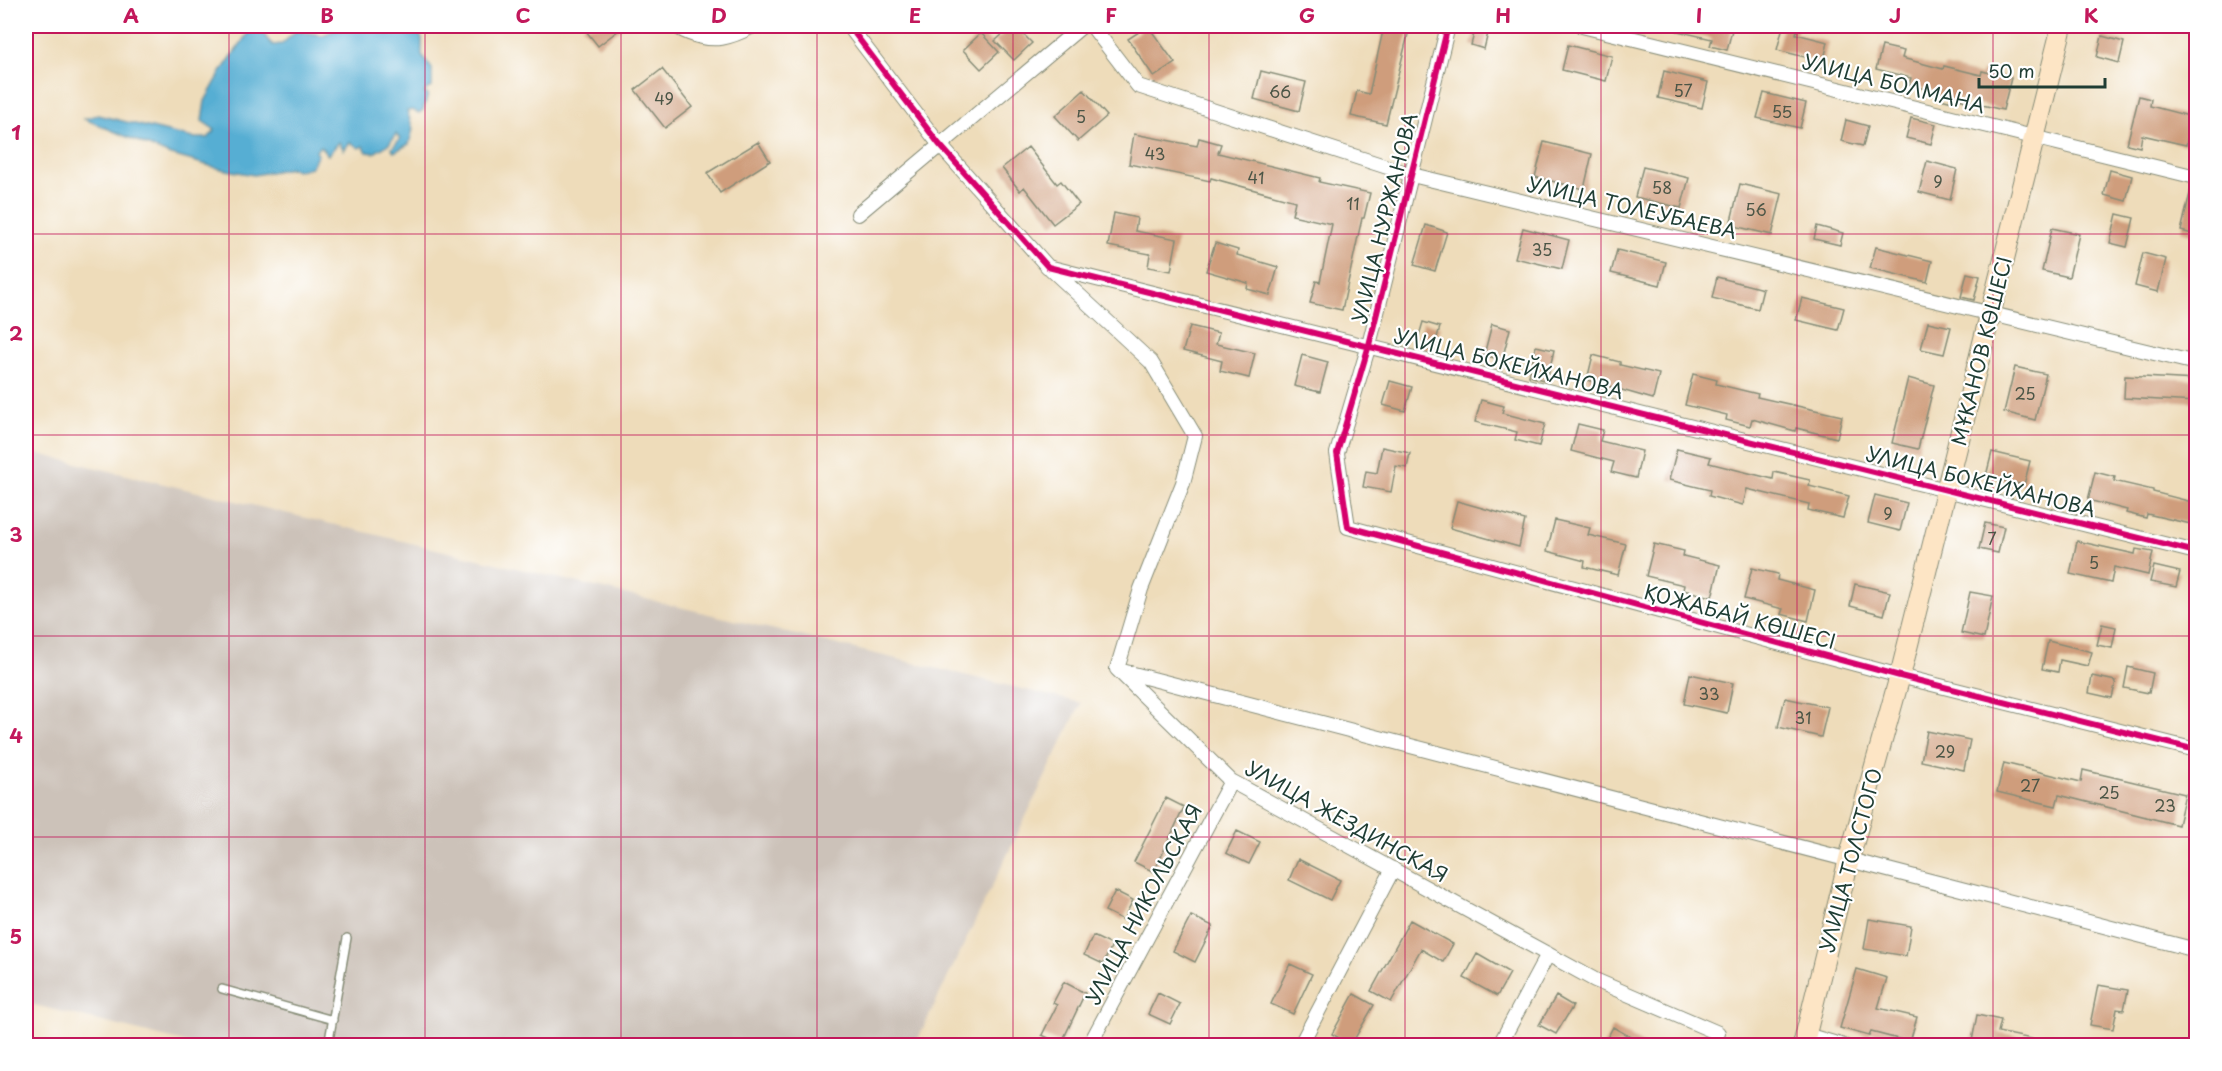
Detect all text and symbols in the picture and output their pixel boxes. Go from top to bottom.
text: A [123,0,139,30]
text: B [320,0,334,30]
text: C [515,0,531,30]
text: D [711,0,727,30]
text: E [909,0,921,30]
text: F [1105,0,1117,30]
text: G [1299,0,1315,30]
text: H [1495,0,1511,30]
text: I [1696,0,1702,30]
text: J [1889,0,1901,30]
text: K [2084,0,2099,30]
street label: УЛИЦА БОЛМАНА [1800,46,1988,120]
scale bar [1979,51,2105,89]
text: 50 m [1988,57,2035,84]
house number: 57 [1673,78,1693,102]
house number: 66 [1269,79,1291,103]
house number: 49 [654,86,674,110]
house number: 55 [1772,99,1792,123]
house number: 5 [1076,104,1086,128]
street label: УЛИЦА НУРЖАНОВА [1343,110,1425,326]
text: 1 [11,117,21,147]
house number: 43 [1145,141,1165,165]
house number: 41 [1248,165,1264,189]
street label: УЛИЦА ТОЛЕУБАЕВА [1524,168,1740,246]
house number: 9 [1933,169,1943,193]
house number: 58 [1652,175,1672,199]
house number: 11 [1346,191,1360,215]
house number: 56 [1745,197,1767,221]
house number: 35 [1532,237,1552,261]
street label: МҰКАНОВ КӨШЕСІ [1943,253,2019,449]
text: 2 [9,318,23,348]
street label: УЛИЦА БОКЕЙХАНОВА [1391,320,1627,406]
house number: 25 [2014,381,2036,405]
street label: УЛИЦА БОКЕЙХАНОВА [1863,438,2099,524]
house number: 9 [1883,501,1893,525]
text: 3 [9,519,23,549]
house number: 7 [1987,526,1997,550]
house number: 5 [2089,550,2099,574]
street label: ҚОЖАБАЙ КӨШЕСІ [1641,576,1839,656]
house number: 33 [1698,681,1720,705]
house number: 31 [1795,705,1811,729]
text: 4 [9,720,23,750]
house number: 29 [1935,739,1955,763]
street label: УЛИЦА ЖЕЗДИНСКАЯ [1240,753,1454,889]
street label: УЛИЦА ТОЛСТОГО [1811,765,1889,955]
house number: 27 [2020,773,2040,797]
house number: 25 [2098,780,2120,804]
house number: 23 [2154,793,2176,817]
street label: УЛИЦА НИКОЛЬСКАЯ [1077,798,1209,1010]
text: 5 [10,921,22,951]

